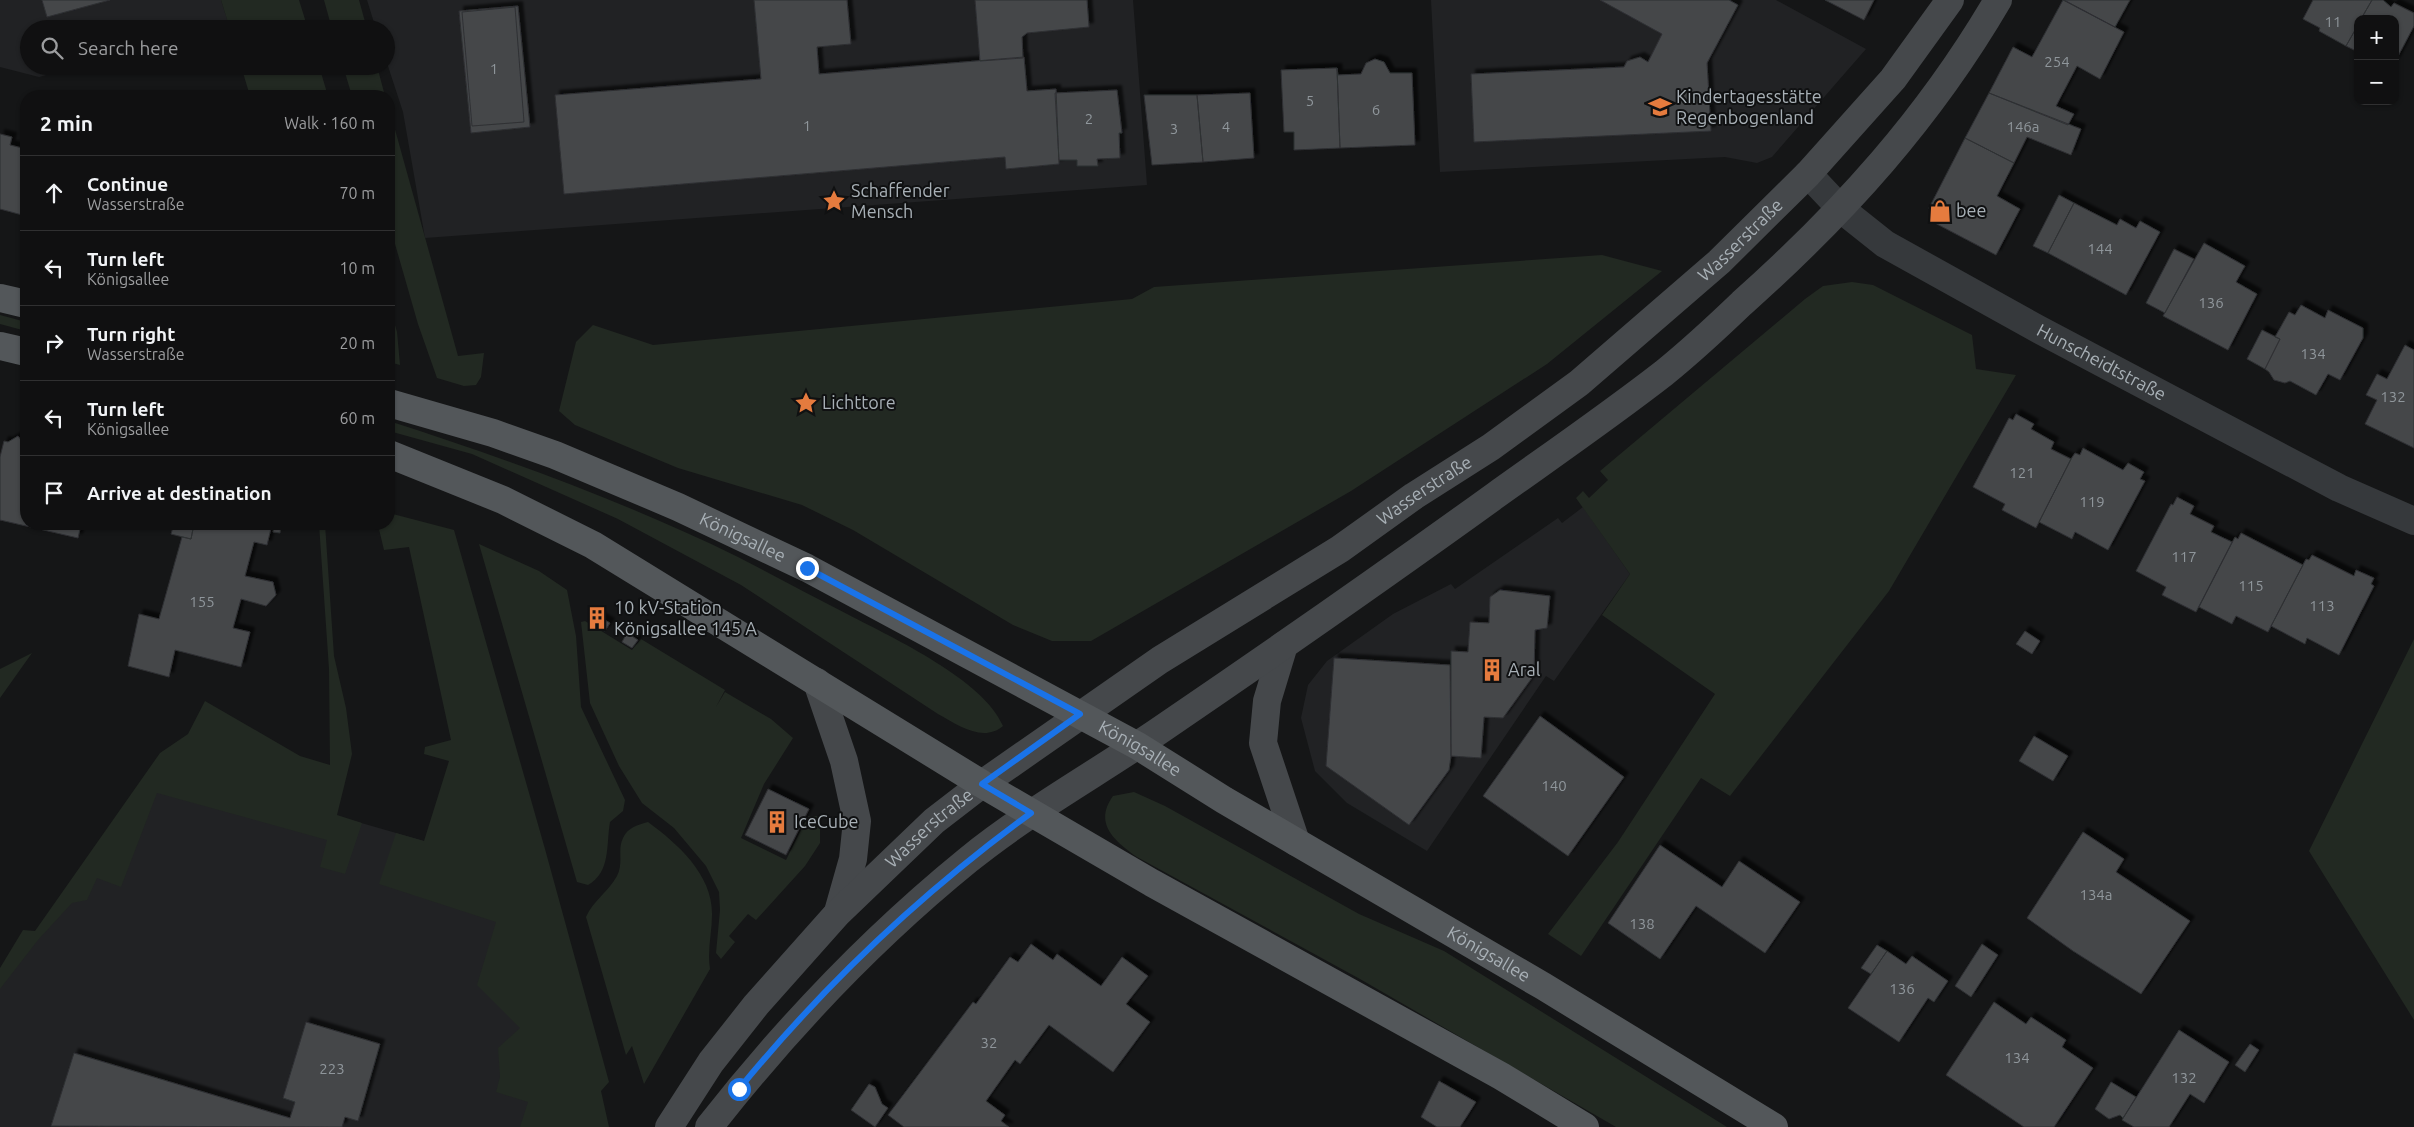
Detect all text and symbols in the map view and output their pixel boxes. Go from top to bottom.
house number: 11 [2325,13,2341,30]
map controls [2354,15,2399,105]
button: + [2354,15,2399,60]
search box [20,20,395,75]
icon: search [38,34,66,62]
text: Search here [78,37,178,59]
house number: 254 [2044,53,2070,70]
house number: 1 [490,60,498,77]
button: − [2354,60,2399,105]
place label: Kindertagesstätte Regenbogenland [1676,86,1822,127]
house number: 5 [1306,92,1314,109]
school or university icon: Kindertagesstätte Regenbogenland [1647,94,1673,120]
house number: 6 [1372,101,1380,118]
house number: 2 [1085,110,1093,127]
text: 2 min [40,111,93,135]
text: Walk · 160 m [284,114,375,132]
house number: 1 [803,117,811,134]
house number: 4 [1222,118,1230,135]
house number: 146a [2006,118,2040,135]
house number: 3 [1170,120,1178,137]
text: Continue [87,173,168,195]
icon: ahead [40,179,68,207]
place label: Schaffender Mensch [851,180,950,221]
text: 70 m [339,184,375,202]
place icon: Schaffender Mensch [821,188,847,214]
street label: Wasserstraße [1693,194,1786,285]
text: Wasserstraße [87,195,184,213]
shop icon: bee [1927,198,1953,224]
place label: bee [1956,200,1986,220]
house number: 144 [2087,240,2113,257]
text: Turn left [87,248,165,270]
icon: left [40,254,68,282]
text: 10 m [339,259,375,277]
text: Königsallee [87,270,169,288]
house number: 136 [2198,294,2224,311]
street label: Hunscheidtstraße [2034,319,2170,404]
text: Turn right [87,323,175,345]
icon: right [40,329,68,357]
text: 20 m [339,334,375,352]
text: Wasserstraße [87,345,184,363]
house number: 134 [2300,345,2326,362]
house number: 132 [2380,388,2406,405]
place icon: Lichttore [793,390,819,416]
place label: Lichttore [822,392,896,412]
text: Turn left [87,398,165,420]
icon: left [40,404,68,432]
text: 60 m [339,409,375,427]
text: Königsallee [87,420,169,438]
street label: Wasserstraße [1373,451,1475,528]
house number: 121 [2009,464,2035,481]
icon: arrive [40,479,68,507]
text: Arrive at destination [87,482,272,504]
house number: 119 [2079,493,2105,510]
street label: Königsallee [697,508,789,565]
house number: 117 [2171,548,2197,565]
route end [796,557,819,580]
house number: 115 [2238,577,2264,594]
house number: 155 [189,593,215,610]
place label: 10 kV-Station Königsallee 145 A [614,597,757,638]
house number: 113 [2309,597,2335,614]
building icon: 10 kV-Station Königsallee 145 A [584,605,610,631]
building icon: Aral [1479,657,1505,683]
place label: Aral [1508,659,1541,679]
street label: Königsallee [1095,716,1186,780]
house number: 140 [1541,777,1567,794]
street label: Wasserstraße [881,784,976,871]
building icon: IceCube [764,809,790,835]
place label: IceCube [794,811,858,831]
house number: 134a [2079,886,2113,903]
house number: 138 [1629,915,1655,932]
street label: Königsallee [1444,921,1534,985]
house number: 136 [1889,980,1915,997]
house number: 32 [981,1034,997,1051]
house number: 134 [2004,1049,2030,1066]
house number: 223 [319,1060,345,1077]
house number: 132 [2171,1069,2197,1086]
route start [728,1078,751,1101]

